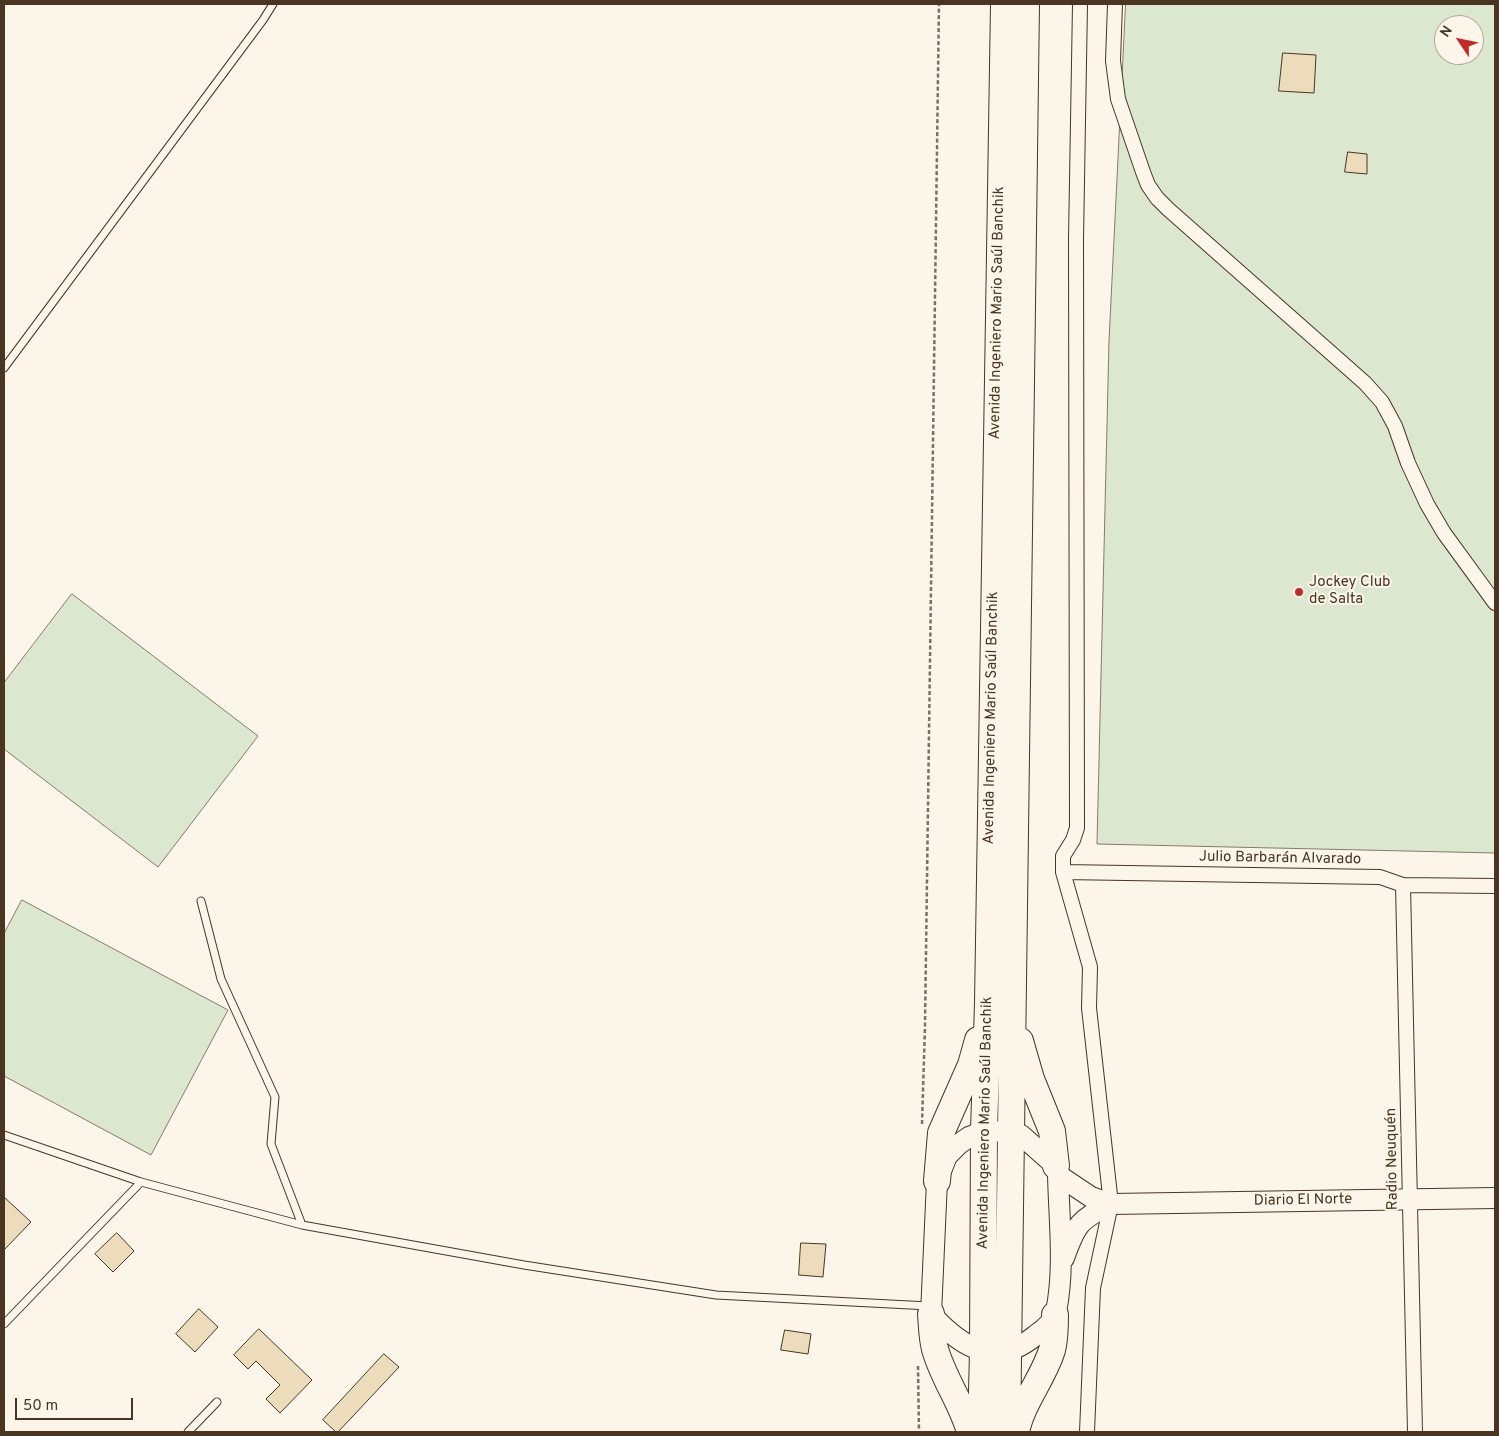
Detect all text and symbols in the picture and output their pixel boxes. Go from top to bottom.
north arrow [1434,15,1484,65]
text: N [1437,23,1457,41]
street label: Avenida Ingeniero Mario Saúl Banchik [987,186,1009,440]
place label: Jockey Club de Salta [1309,574,1391,609]
marker: Jockey Club de Salta [1293,586,1305,598]
street label: Avenida Ingeniero Mario Saúl Banchik [981,591,1003,845]
street label: Julio Barbarán Alvarado [1199,849,1361,869]
street label: Avenida Ingeniero Mario Saúl Banchik [975,996,997,1250]
street label: Radio Neuquén [1383,1108,1403,1210]
street label: Diario El Norte [1254,1191,1352,1211]
scale bar [18,1388,135,1420]
text: 50 m [23,1397,58,1416]

